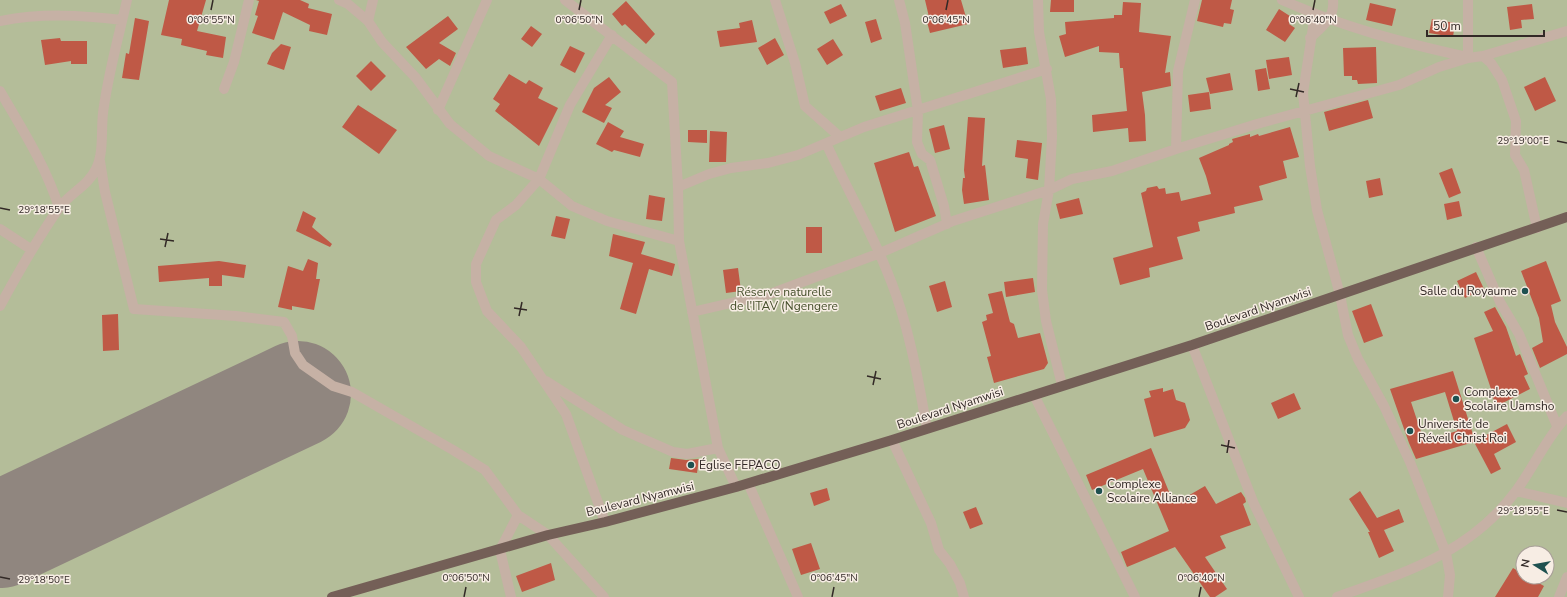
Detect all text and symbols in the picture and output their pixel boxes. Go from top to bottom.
scale bar [1427,12,1544,38]
text: 0°06'55"N [187,13,235,27]
text: 0°06'50"N [555,13,603,27]
text: 0°06'45"N [922,13,970,27]
text: 0°06'40"N [1289,13,1337,27]
text: 50 m [1433,18,1461,34]
text: 29°19'00"E [1497,134,1549,148]
text: 29°18'55"E [18,203,70,217]
street label: Boulevard Nyamwisi [1203,283,1313,335]
place label: Salle du Royaume [1420,283,1517,299]
park label: Réserve naturelle de l'ITAV (Ngengere [730,284,838,314]
marker: Salle du Royaume [1520,286,1530,296]
street label: Boulevard Nyamwisi [895,383,1005,433]
place label: Complexe Scolaire Uamsho [1464,384,1555,414]
marker: Complexe Scolaire Uamsho [1451,394,1461,404]
place label: Université de Réveil Christ Roi [1418,416,1506,446]
marker: Université de Réveil Christ Roi [1405,426,1415,436]
place label: Église FEPACO [699,457,781,473]
marker: Église FEPACO [686,460,696,470]
place label: Complexe Scolaire Alliance [1107,476,1197,506]
street label: Boulevard Nyamwisi [584,478,696,520]
marker: Complexe Scolaire Alliance [1094,486,1104,496]
text: 29°18'55"E [1497,504,1549,518]
north arrow [1515,545,1555,585]
text: N [1518,558,1534,569]
text: 0°06'50"N [442,571,490,585]
text: 0°06'45"N [810,571,858,585]
text: 0°06'40"N [1177,571,1225,585]
text: 29°18'50"E [18,573,70,587]

